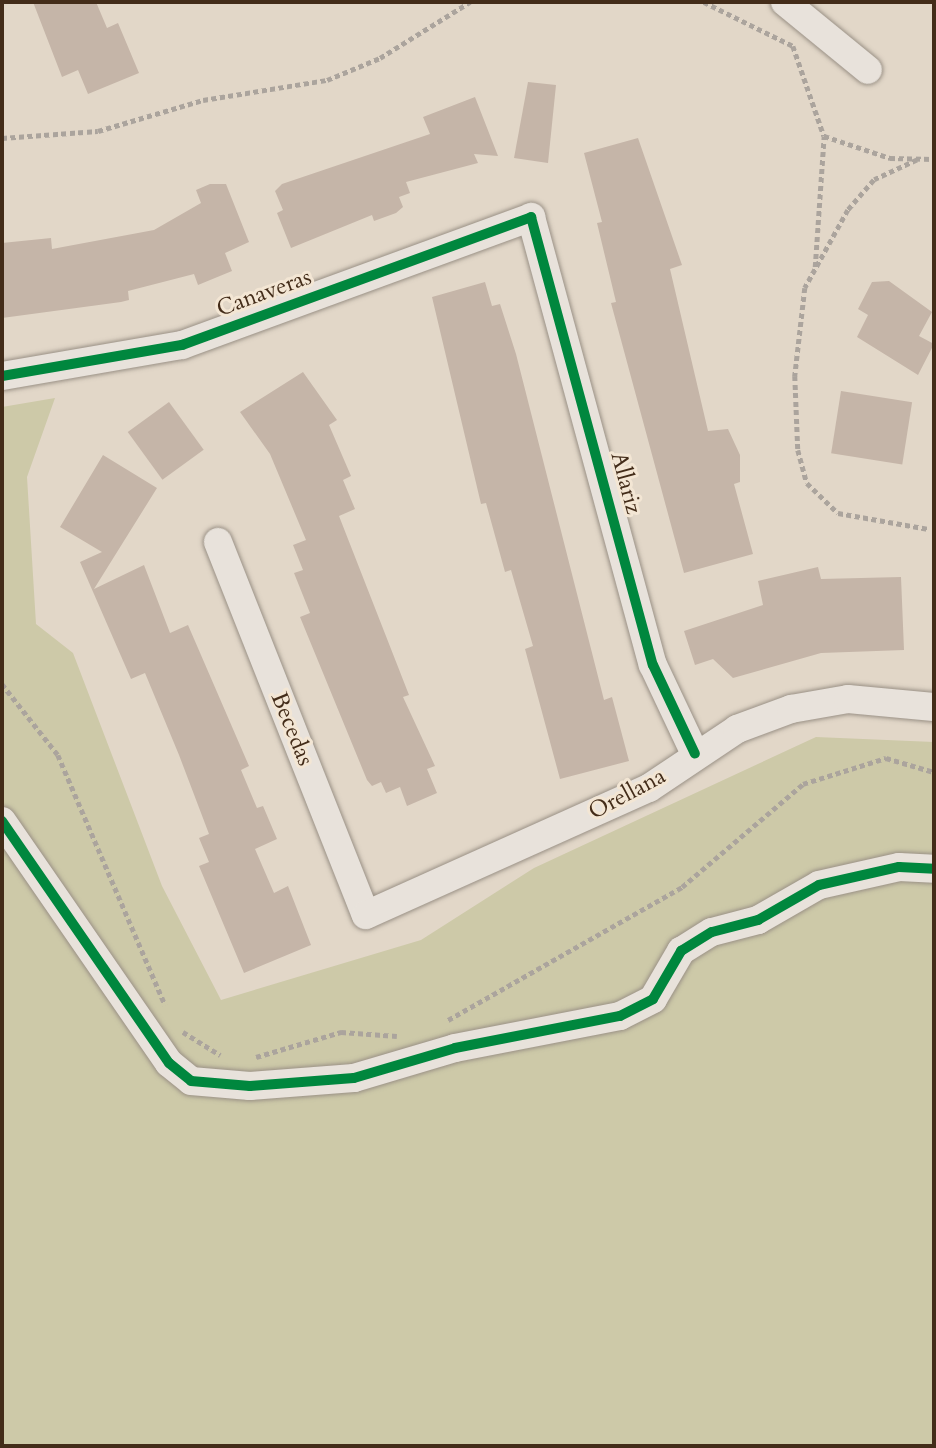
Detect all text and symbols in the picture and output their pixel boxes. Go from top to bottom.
street label: Canaveras [213,263,315,323]
street label: Allariz [604,449,648,517]
street label: Becedas [265,688,319,770]
street label: Orellana [584,762,670,826]

